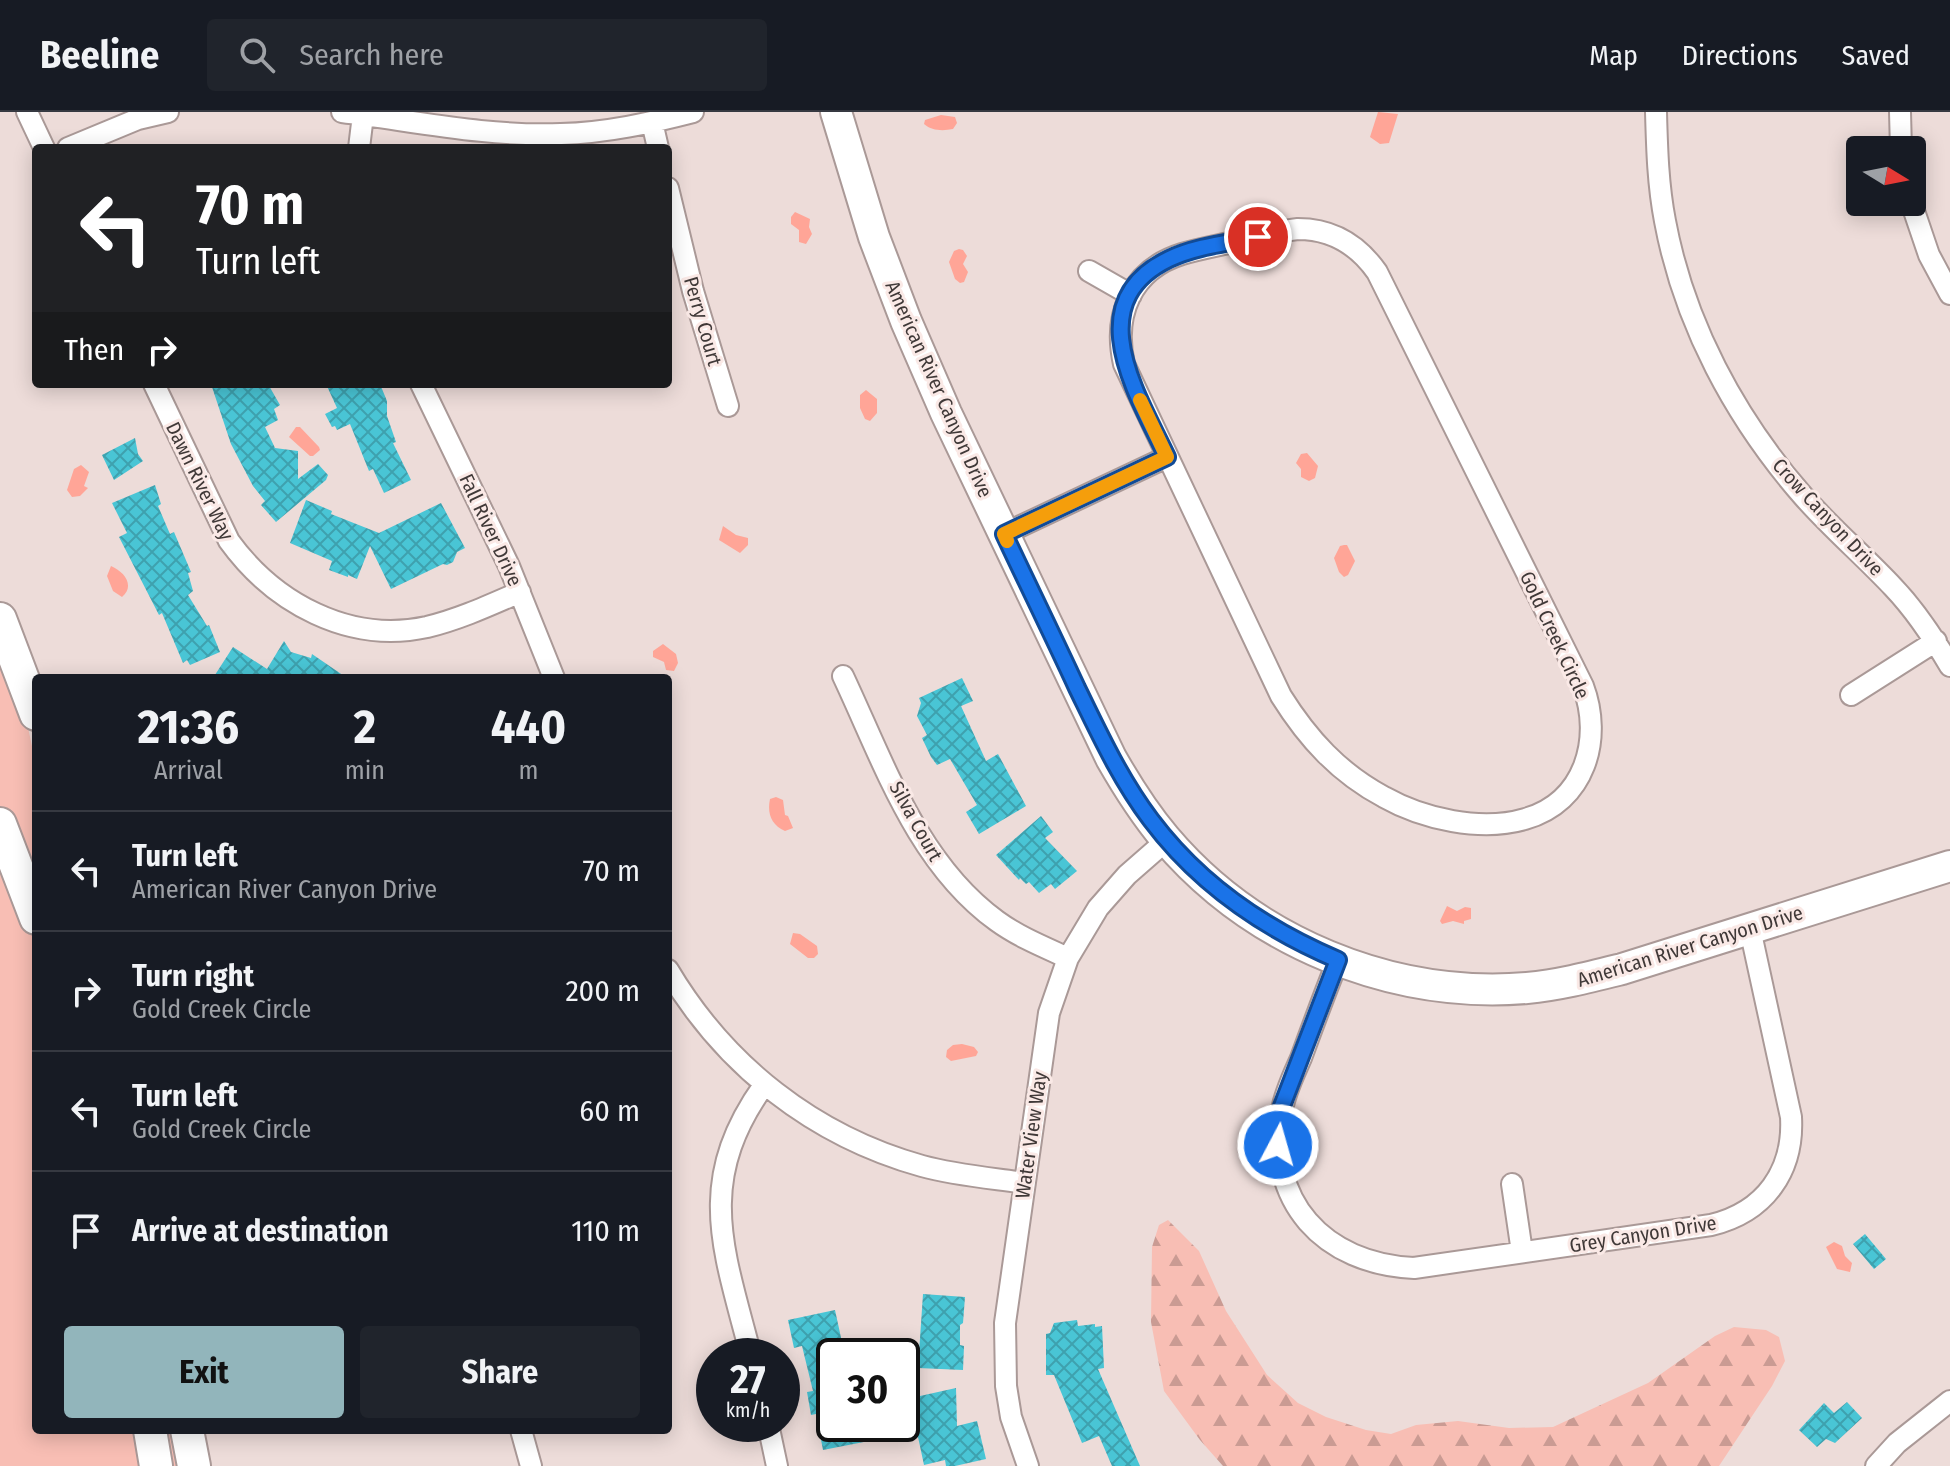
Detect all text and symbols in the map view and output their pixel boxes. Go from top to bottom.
search box [207,19,767,91]
text: Beeline [40,32,159,78]
icon: search [235,33,279,77]
text: Search here [299,37,444,73]
text: Map [1589,39,1638,72]
text: Directions [1682,39,1798,72]
text: Saved [1842,39,1910,72]
north arrow [1846,136,1926,216]
map controls [1846,136,1926,216]
text: 70 m [196,172,304,239]
icon: left [64,176,168,280]
pin [1224,203,1292,271]
icon: arrive [1236,215,1280,259]
text: Turn left [196,240,320,284]
street label: Perry Court [679,274,727,369]
street label: American River Canyon Drive [880,277,998,501]
icon: right [140,328,184,372]
text: Then [64,332,124,368]
street label: Dawn River Way [161,418,239,544]
street label: Crow Canyon Drive [1767,453,1889,581]
street label: Fall River Drive [455,470,527,590]
street label: Gold Creek Circle [1515,567,1595,703]
text: 21:36 [138,698,239,756]
text: 2 [354,698,376,756]
text: 440 [491,698,566,756]
text: Arrival [154,755,223,786]
text: min [345,755,385,786]
text: m [518,755,538,786]
street label: Silva Court [884,777,948,865]
text: Turn left [132,838,238,874]
icon: left [64,849,108,893]
text: 70 m [582,853,640,889]
text: American River Canyon Drive [132,874,437,905]
street label: American River Canyon Drive [1574,900,1806,992]
text: Turn right [132,958,254,994]
icon: right [64,969,108,1013]
text: 200 m [565,973,640,1009]
text: Gold Creek Circle [132,994,311,1025]
street label: Water View Way [1010,1070,1052,1200]
text: Turn left [132,1078,238,1114]
icon: left [64,1089,108,1133]
text: 60 m [579,1093,640,1129]
position arrow [1236,1103,1320,1187]
text: Gold Creek Circle [132,1114,311,1145]
icon: arrive [64,1209,108,1253]
street label: Grey Canyon Drive [1568,1211,1718,1257]
text: Arrive at destination [132,1213,389,1249]
text: 110 m [571,1213,640,1249]
button: Exit [64,1326,344,1418]
button: Share [360,1326,640,1418]
speed limit sign: 30 [816,1338,920,1442]
text: 27 [730,1356,766,1404]
text: km/h [726,1398,770,1422]

